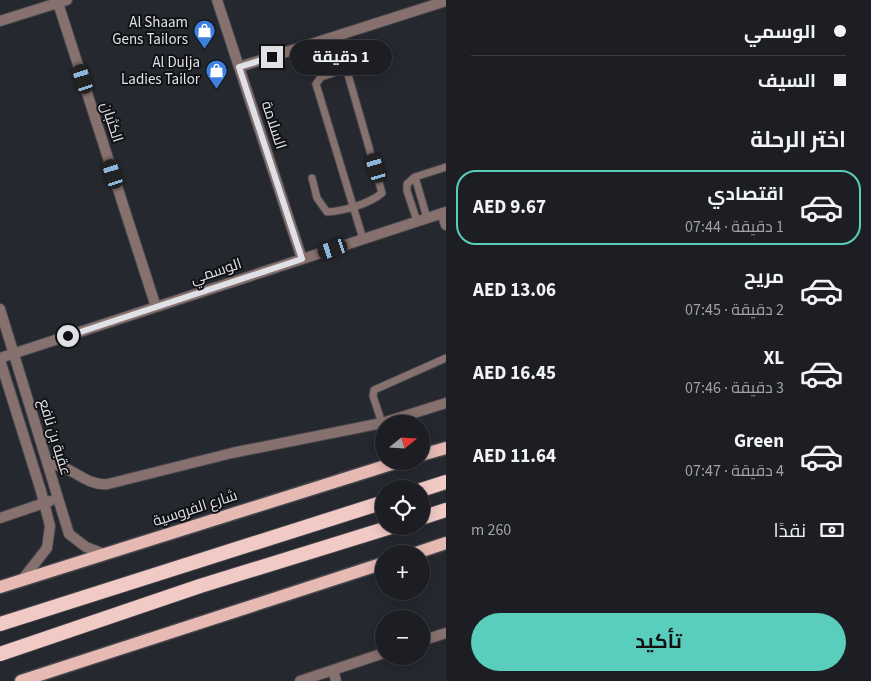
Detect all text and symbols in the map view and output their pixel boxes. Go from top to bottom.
place label: Al Shaam Gens Tailors [112,12,188,50]
shop icon: Al Shaam Gens Tailors [192,19,216,50]
text: الوسمي [744,19,816,46]
callout: 1 دقيقة [290,40,392,74]
route end [261,46,283,68]
text: 1 دقيقة [313,46,369,68]
place label: Al Dulja Ladies Tailor [121,52,201,90]
shop icon: Al Dulja Ladies Tailor [204,59,228,90]
car [71,62,94,96]
text: السيف [758,68,816,95]
street label: السلامة [256,98,291,152]
street label: الكثبان [95,99,128,145]
text: اختر الرحلة [750,124,846,156]
car [364,151,387,185]
car [101,157,124,191]
text: اقتصادي [708,181,784,208]
icon: car [799,185,844,230]
text: AED 9.67 [473,194,546,221]
text: 1 دقيقة · 07:44 [685,216,784,238]
car [316,237,349,261]
street label: الوسمي [188,253,245,291]
text: مريح [744,264,784,291]
icon: car [799,268,844,313]
text: AED 13.06 [473,277,556,304]
text: 2 دقيقة · 07:45 [685,299,784,321]
route start [57,325,79,347]
text: XL [763,345,784,372]
icon: car [799,351,844,396]
text: AED 16.45 [473,360,556,387]
text: 3 دقيقة · 07:46 [685,377,784,399]
street label: عقبة بن نافع [33,396,76,478]
north arrow [375,415,430,470]
map controls [375,415,430,665]
text: Green [734,428,784,455]
icon: car [799,434,844,479]
text: AED 11.64 [473,443,556,470]
text: 4 دقيقة · 07:47 [685,460,784,482]
button: locate [375,480,430,535]
street label: شارع الفروسية [150,485,240,532]
icon: cash [818,516,846,544]
text: نقدًا [774,518,806,545]
text: 260 m [471,519,511,541]
button: + [375,545,430,600]
button: − [375,610,430,665]
button: تأكيد [471,613,846,671]

